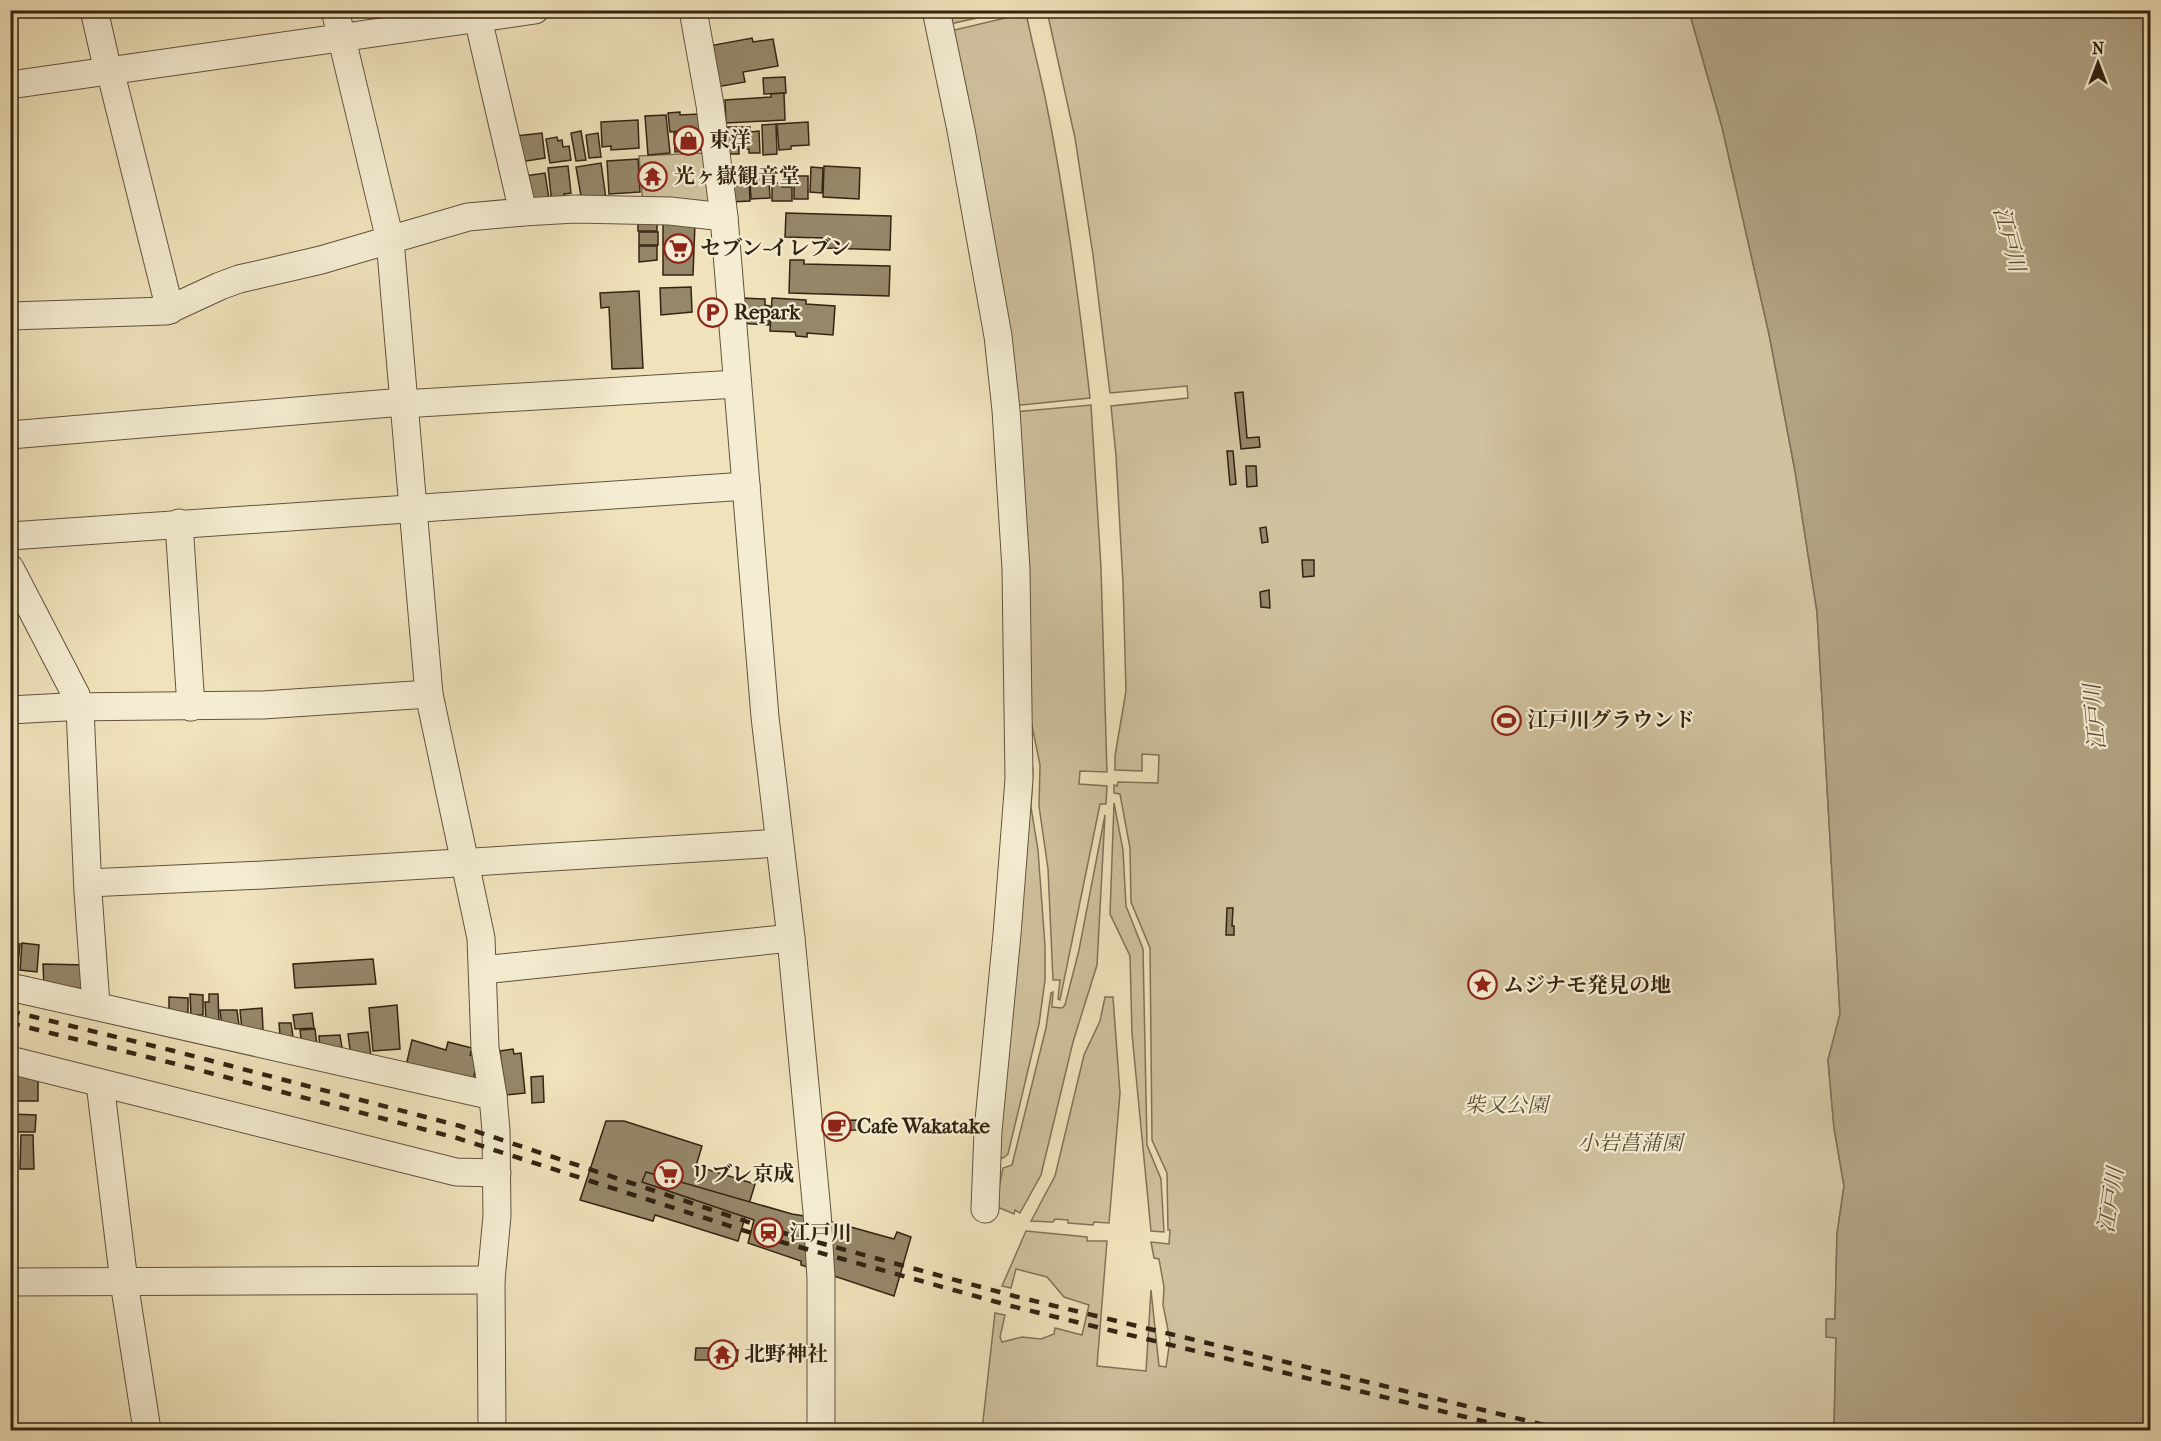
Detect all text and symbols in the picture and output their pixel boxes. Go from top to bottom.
north arrow [2068,33,2128,93]
text: N [2092,39,2105,58]
shop icon: 東洋 [672,124,704,156]
place label: 東洋 [709,128,751,152]
temple icon: 光ヶ嶽観音堂 [637,160,669,192]
place label: 光ヶ嶽観音堂 [674,164,800,188]
water label: 江戸川 [1988,204,2031,276]
supermarket icon: セブン-イレブン [663,232,695,264]
place label: セブン-イレブン [700,236,851,260]
parking icon: Repark [697,296,729,328]
place label: Repark [734,300,801,324]
water label: 江戸川 [2079,681,2111,751]
sports icon: 江戸川グラウンド [1490,704,1522,736]
place label: 江戸川グラウンド [1527,708,1695,732]
place icon: ムジナモ発見の地 [1466,969,1498,1001]
place label: ムジナモ発見の地 [1503,973,1671,997]
park label: 柴又公園 [1464,1093,1551,1117]
cafe icon: Cafe Wakatake [820,1110,852,1142]
place label: Cafe Wakatake [857,1114,990,1138]
park label: 小岩菖蒲園 [1578,1131,1685,1155]
supermarket icon: リブレ京成 [653,1158,685,1190]
place label: リブレ京成 [690,1162,794,1186]
water label: 江戸川 [2093,1164,2129,1235]
station icon: 江戸川 [752,1217,784,1249]
place label: 江戸川 [789,1221,852,1245]
temple icon: 北野神社 [707,1338,739,1370]
place label: 北野神社 [744,1342,828,1366]

